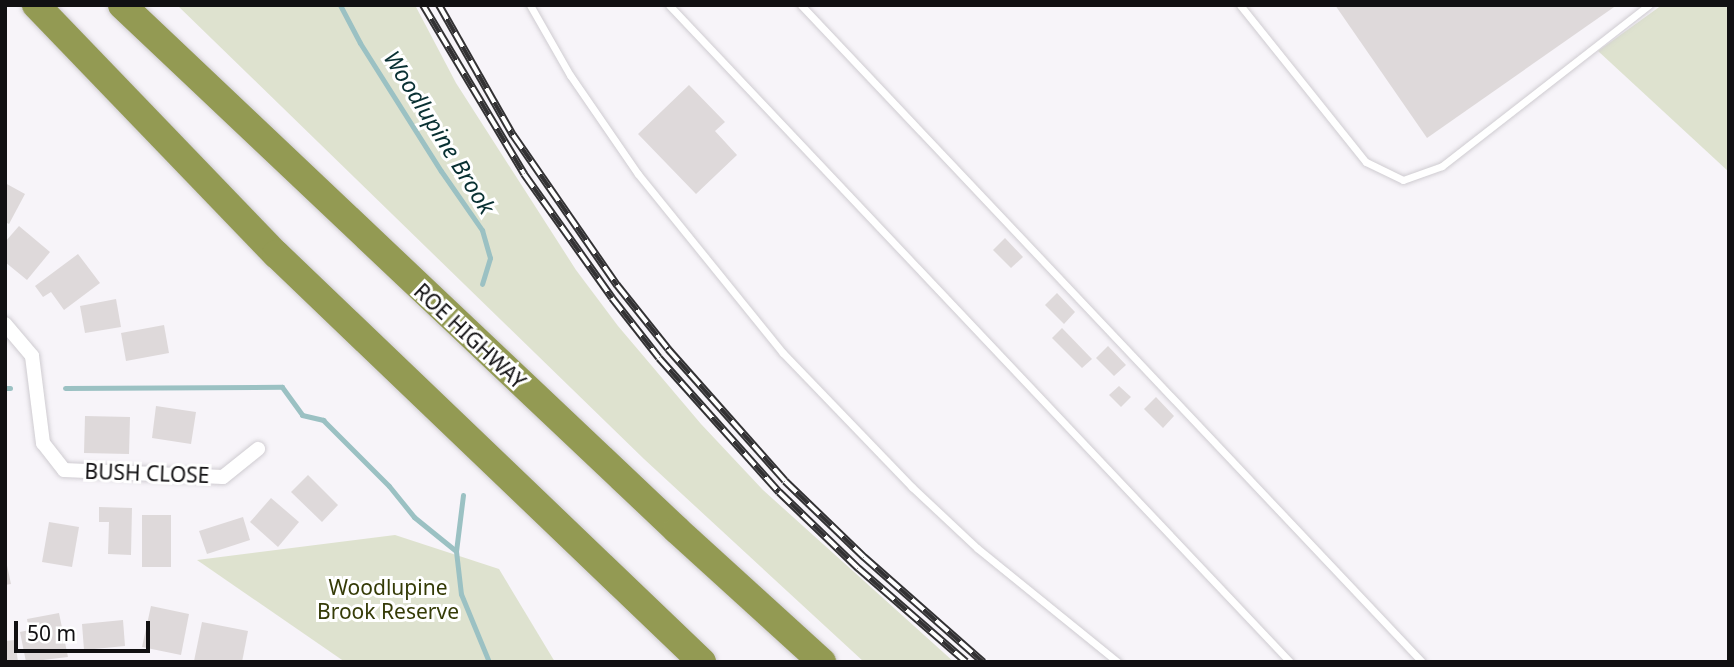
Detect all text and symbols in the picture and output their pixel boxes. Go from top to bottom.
water label: Woodlupine Brook [379,45,501,219]
street label: ROE HIGHWAY [409,278,531,394]
street label: BUSH CLOSE [84,458,210,488]
park label: Woodlupine Brook Reserve [317,574,459,624]
scale bar [18,608,154,652]
text: 50 m [27,619,76,647]

